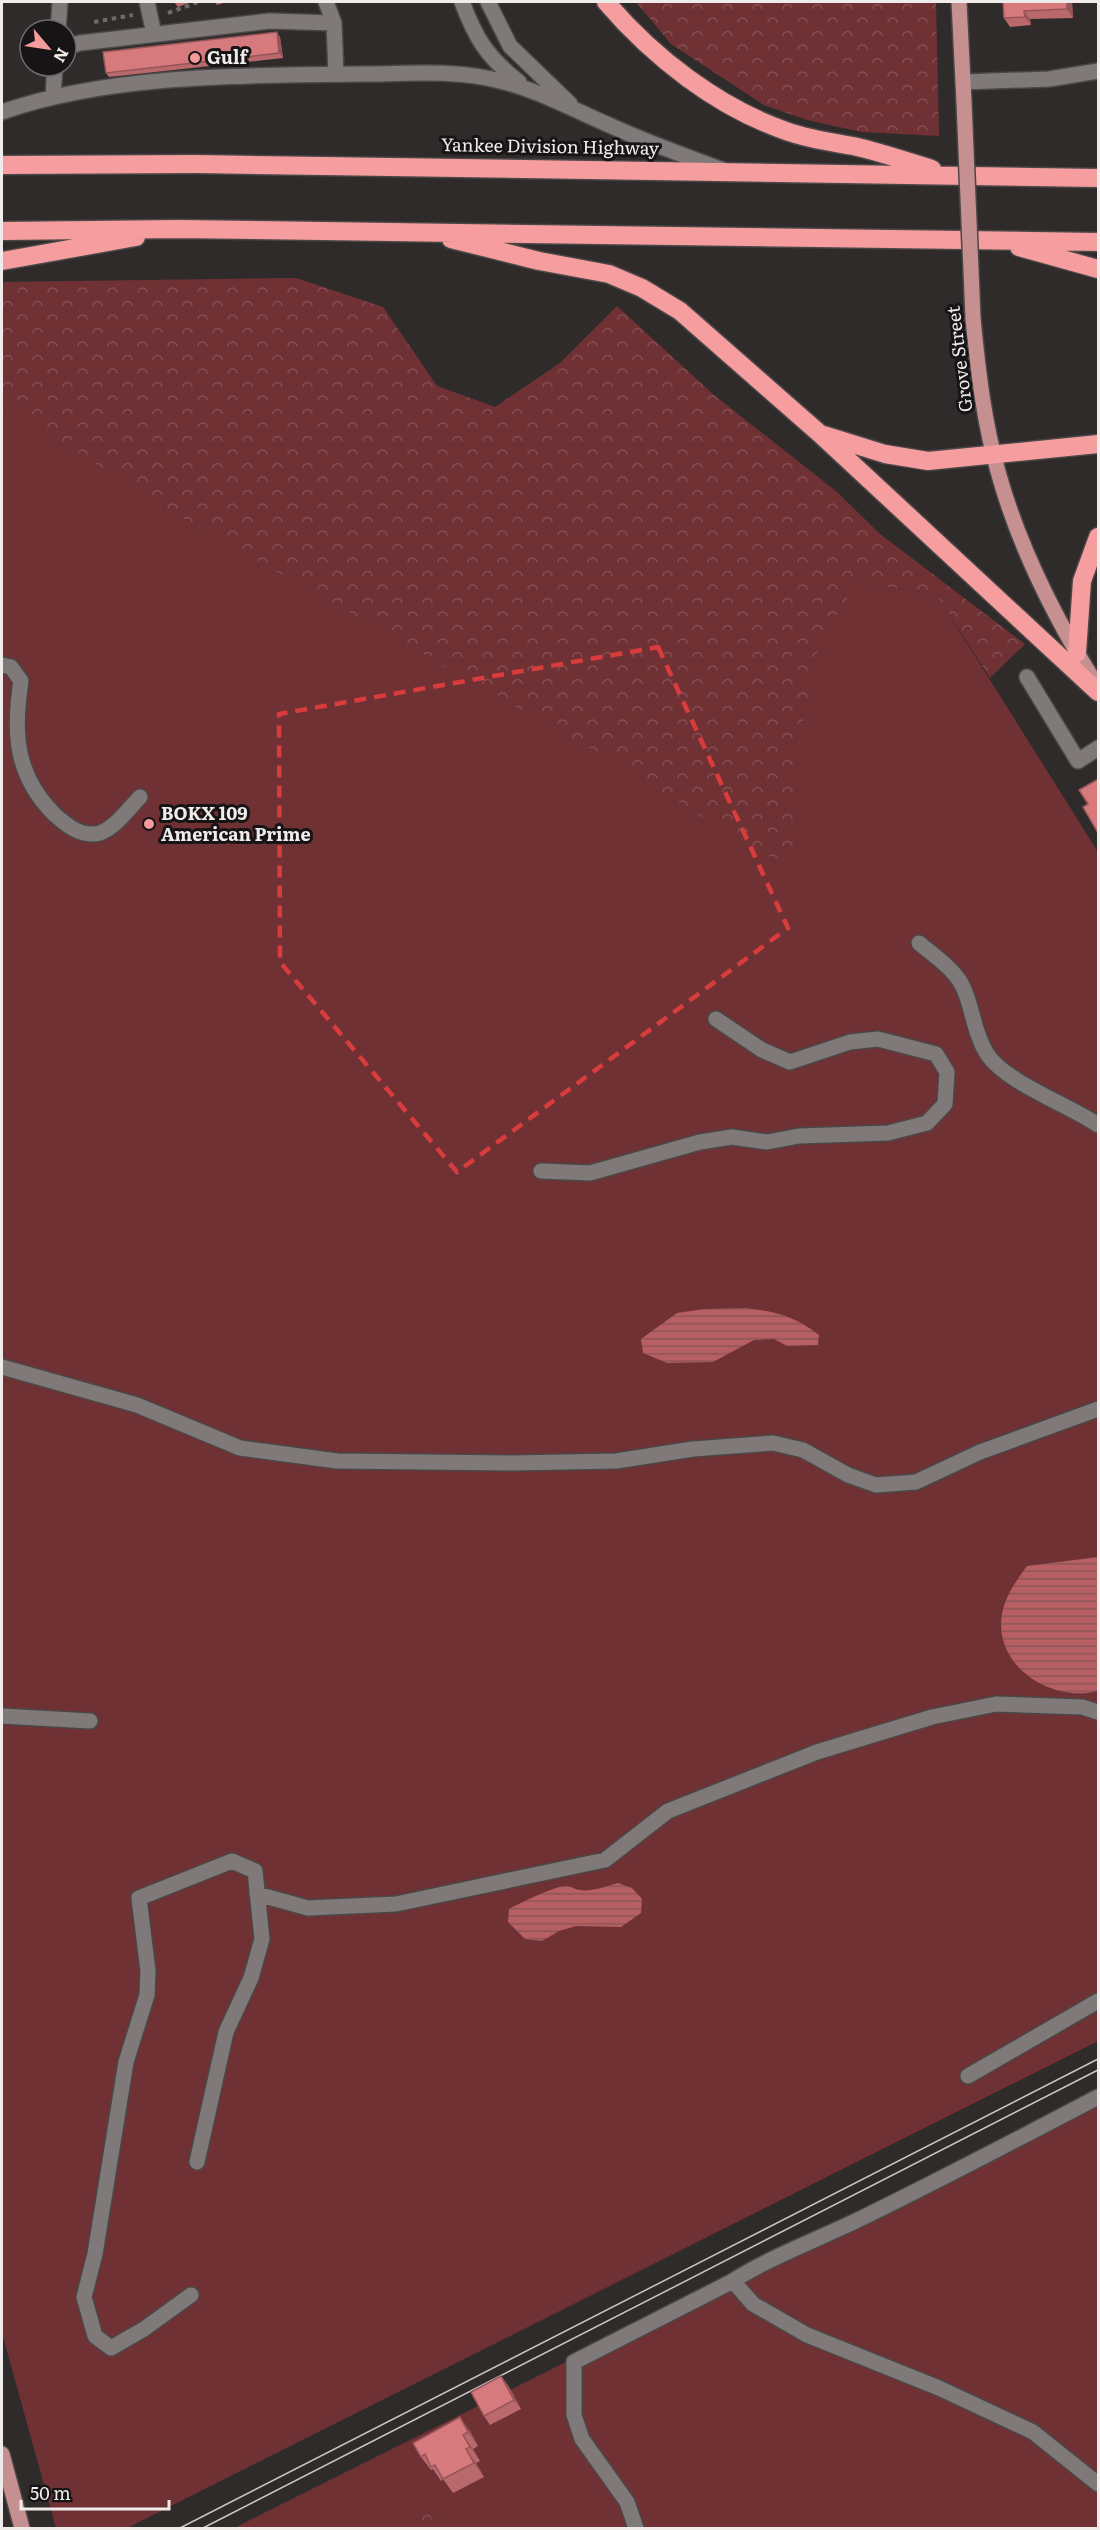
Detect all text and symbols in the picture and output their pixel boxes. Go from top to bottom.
north arrow [18,18,78,78]
place label: Gulf [207,43,249,70]
text: N [48,44,76,67]
marker: Gulf [188,51,202,65]
street label: Yankee Division Highway [441,130,660,161]
street label: Grove Street [939,304,978,414]
place label: BOKX 109 American Prime [161,799,311,847]
marker: BOKX 109 American Prime [142,817,156,831]
scale bar [21,2473,170,2511]
text: 50 m [30,2479,71,2506]

